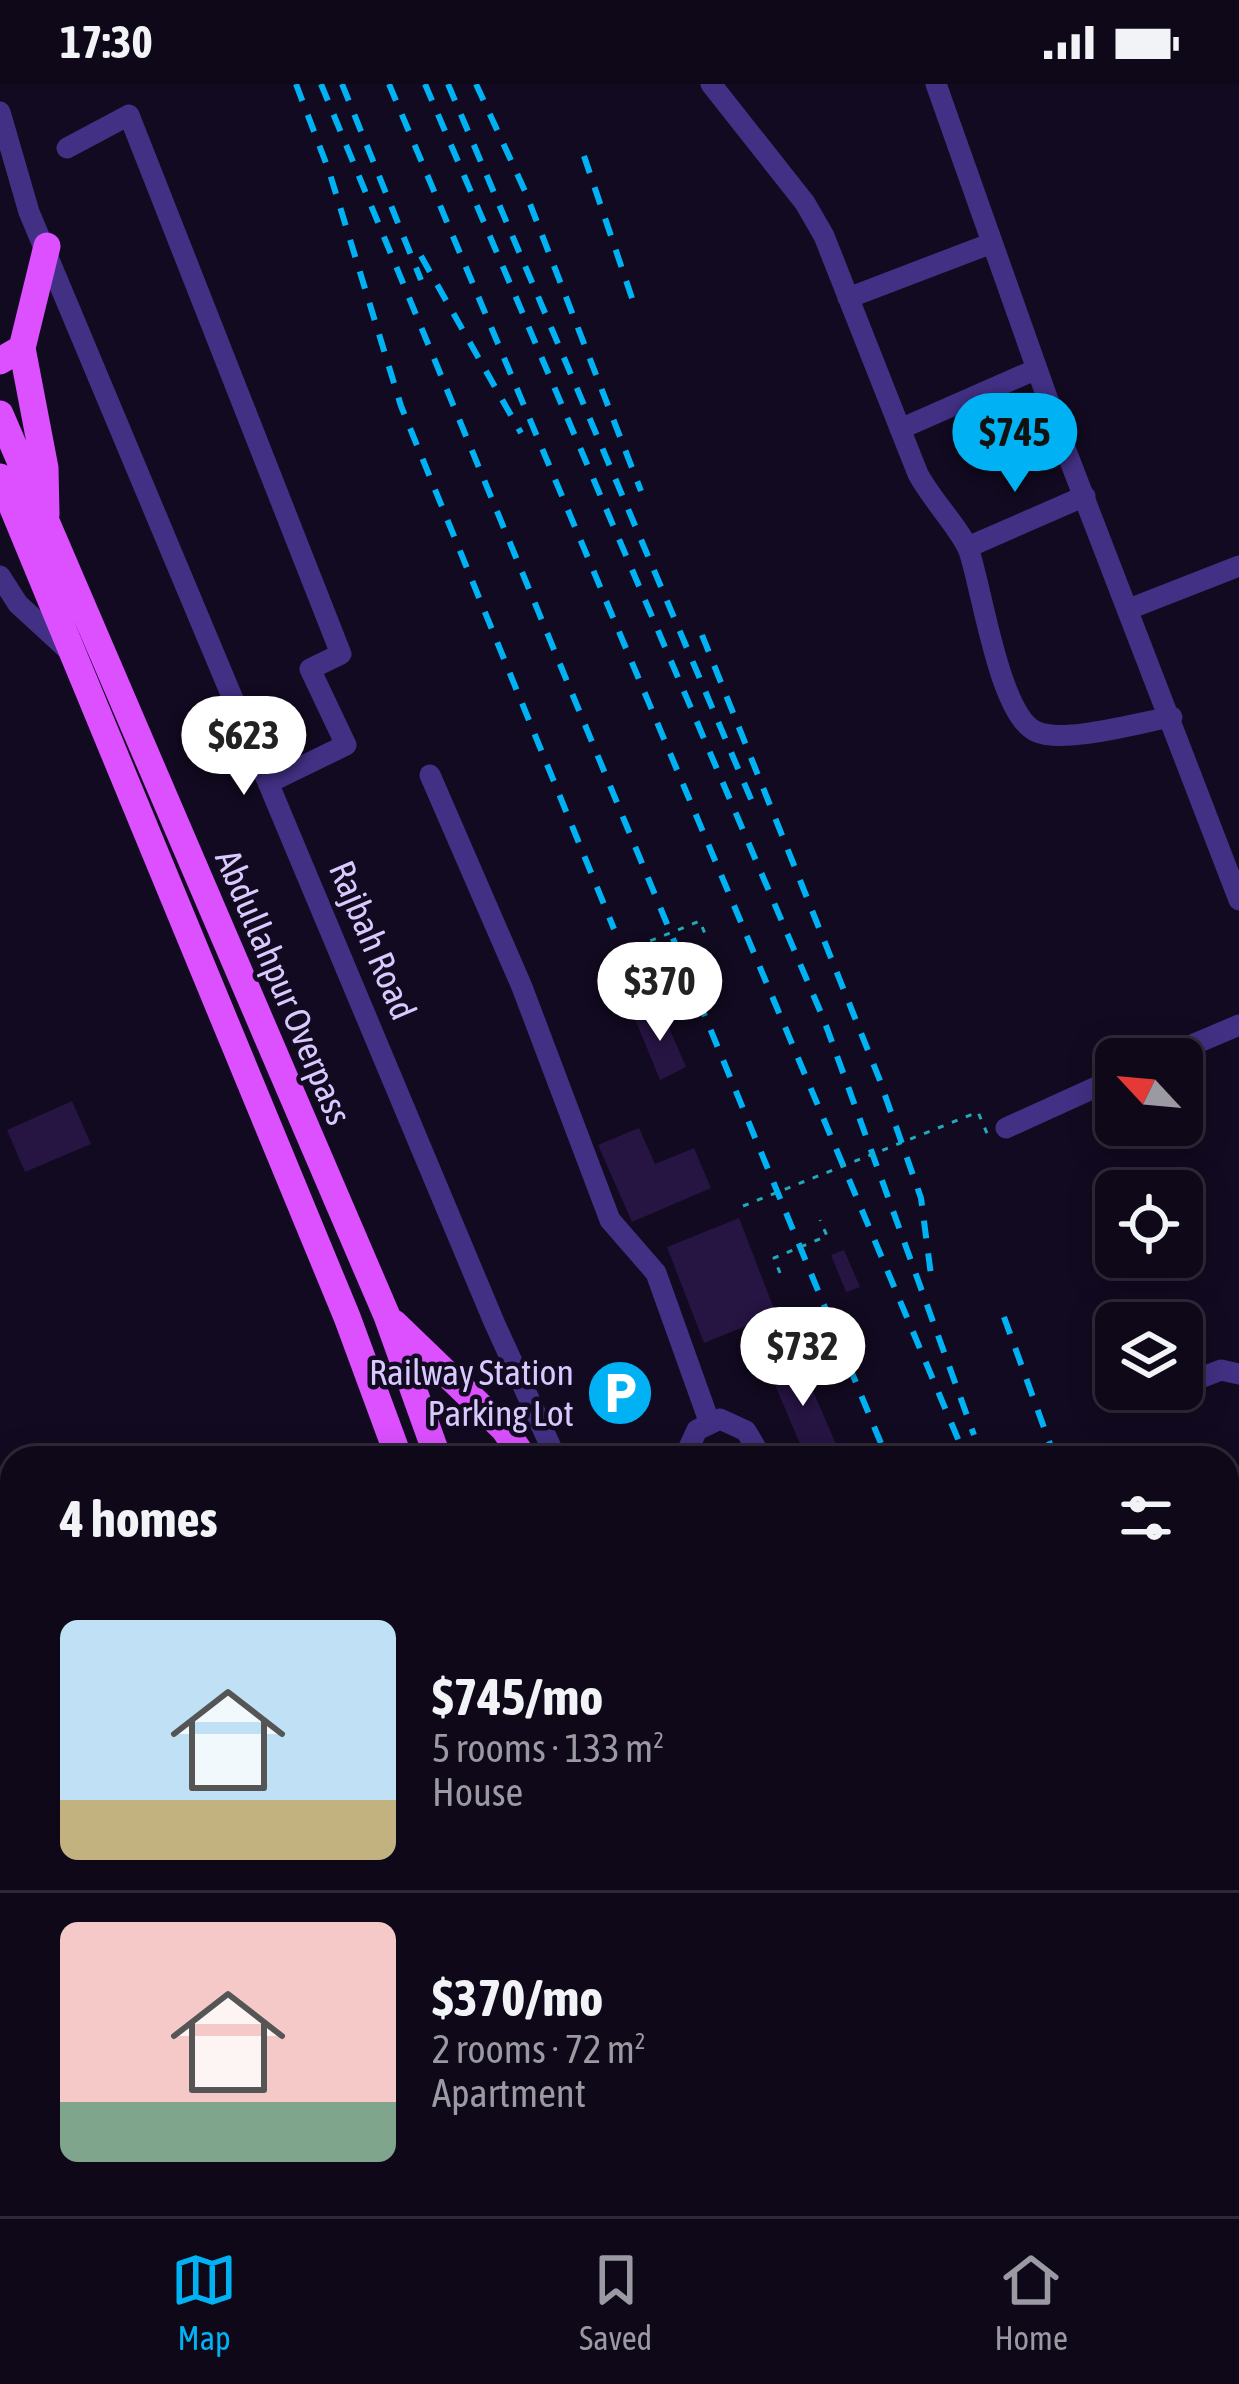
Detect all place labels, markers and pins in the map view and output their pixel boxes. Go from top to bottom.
pin: $745 [944,393,1086,495]
pin: $623 [173,696,315,798]
pin: $370 [589,942,731,1044]
pin: $732 [732,1307,874,1409]
place label: Railway Station Parking Lot [369,1351,574,1434]
parking icon: Railway Station Parking Lot [585,1358,655,1428]

